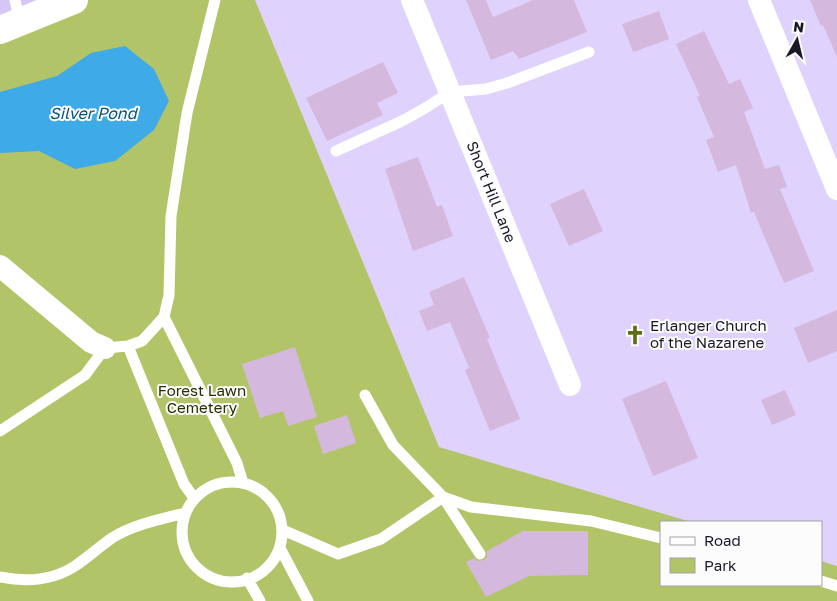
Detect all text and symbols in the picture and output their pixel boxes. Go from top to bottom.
north arrow [772,15,822,65]
text: N [792,17,805,36]
water label: Silver Pond [49,103,139,123]
street label: Short Hill Lane [463,138,521,245]
place label: Erlanger Church of the Nazarene [650,316,767,351]
church icon: Erlanger Church of the Nazarene [624,324,646,346]
park label: Forest Lawn Cemetery [158,381,246,416]
legend [660,521,822,586]
text: Road [704,531,741,549]
text: Park [704,556,737,574]

